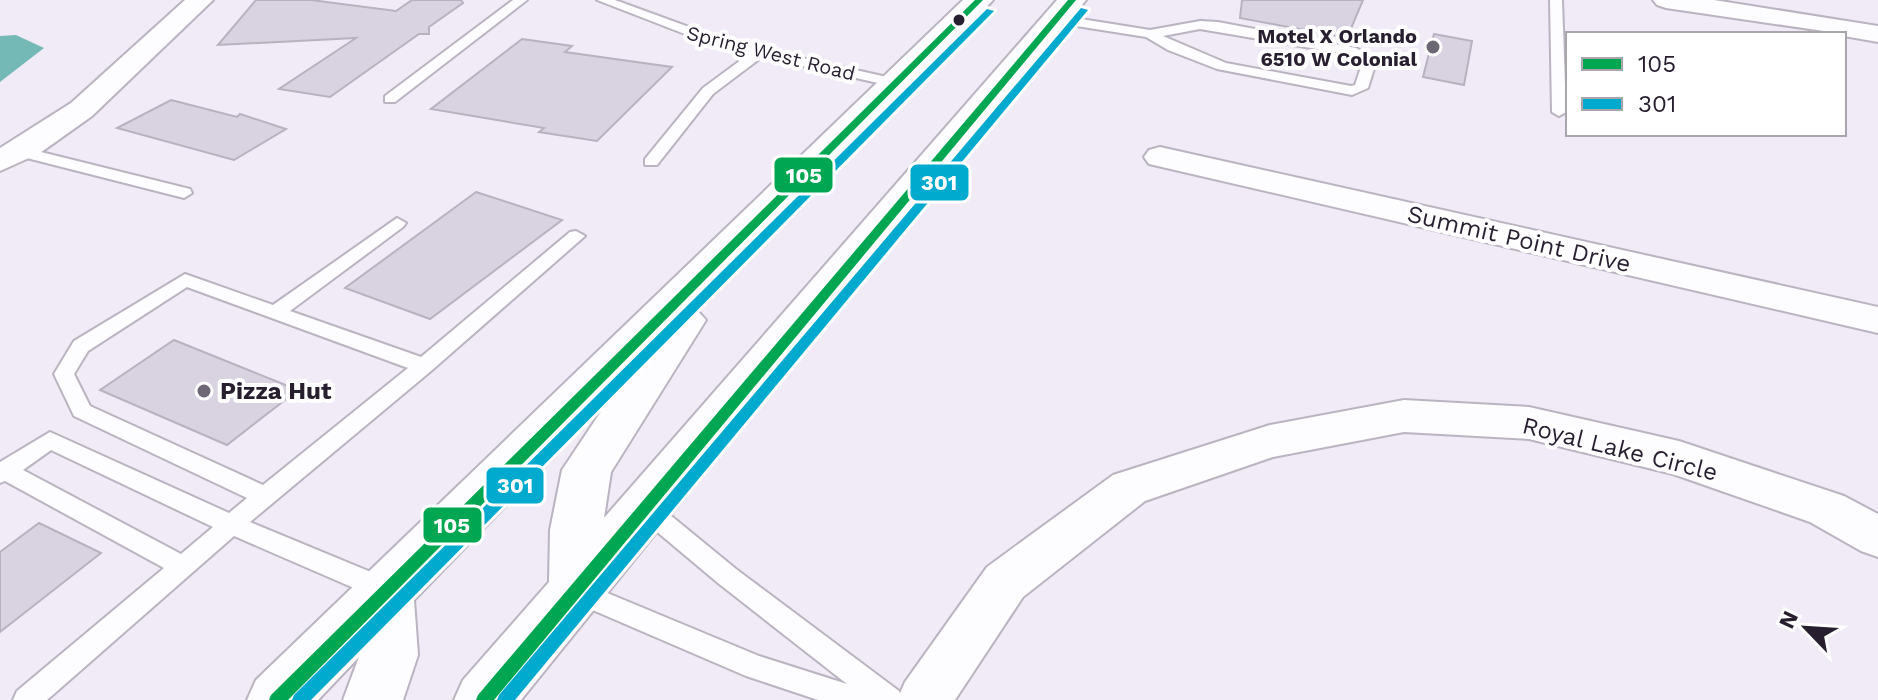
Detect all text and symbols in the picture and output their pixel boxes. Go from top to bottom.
unlabelled marker [951,12,967,28]
street label: Spring West Road [684,20,858,86]
place label: Motel X Orlando 6510 W Colonial [1257,24,1417,71]
legend [1566,32,1846,136]
marker: Motel X Orlando 6510 W Colonial [1424,38,1442,56]
text: 105 [1638,50,1676,78]
text: 301 [1638,90,1676,118]
line badge: 105 [773,156,834,194]
text: 105 [786,163,822,188]
line badge: 301 [909,163,970,202]
text: 301 [921,170,957,195]
street label: Summit Point Drive [1405,200,1633,278]
place label: Pizza Hut [220,377,332,405]
marker: Pizza Hut [195,382,213,400]
street label: Royal Lake Circle [1520,411,1720,487]
line badge: 301 [485,466,545,505]
text: 301 [497,473,533,498]
line badge: 105 [422,506,483,544]
text: 105 [434,513,470,538]
north arrow [1766,588,1846,668]
text: N [1774,607,1803,632]

